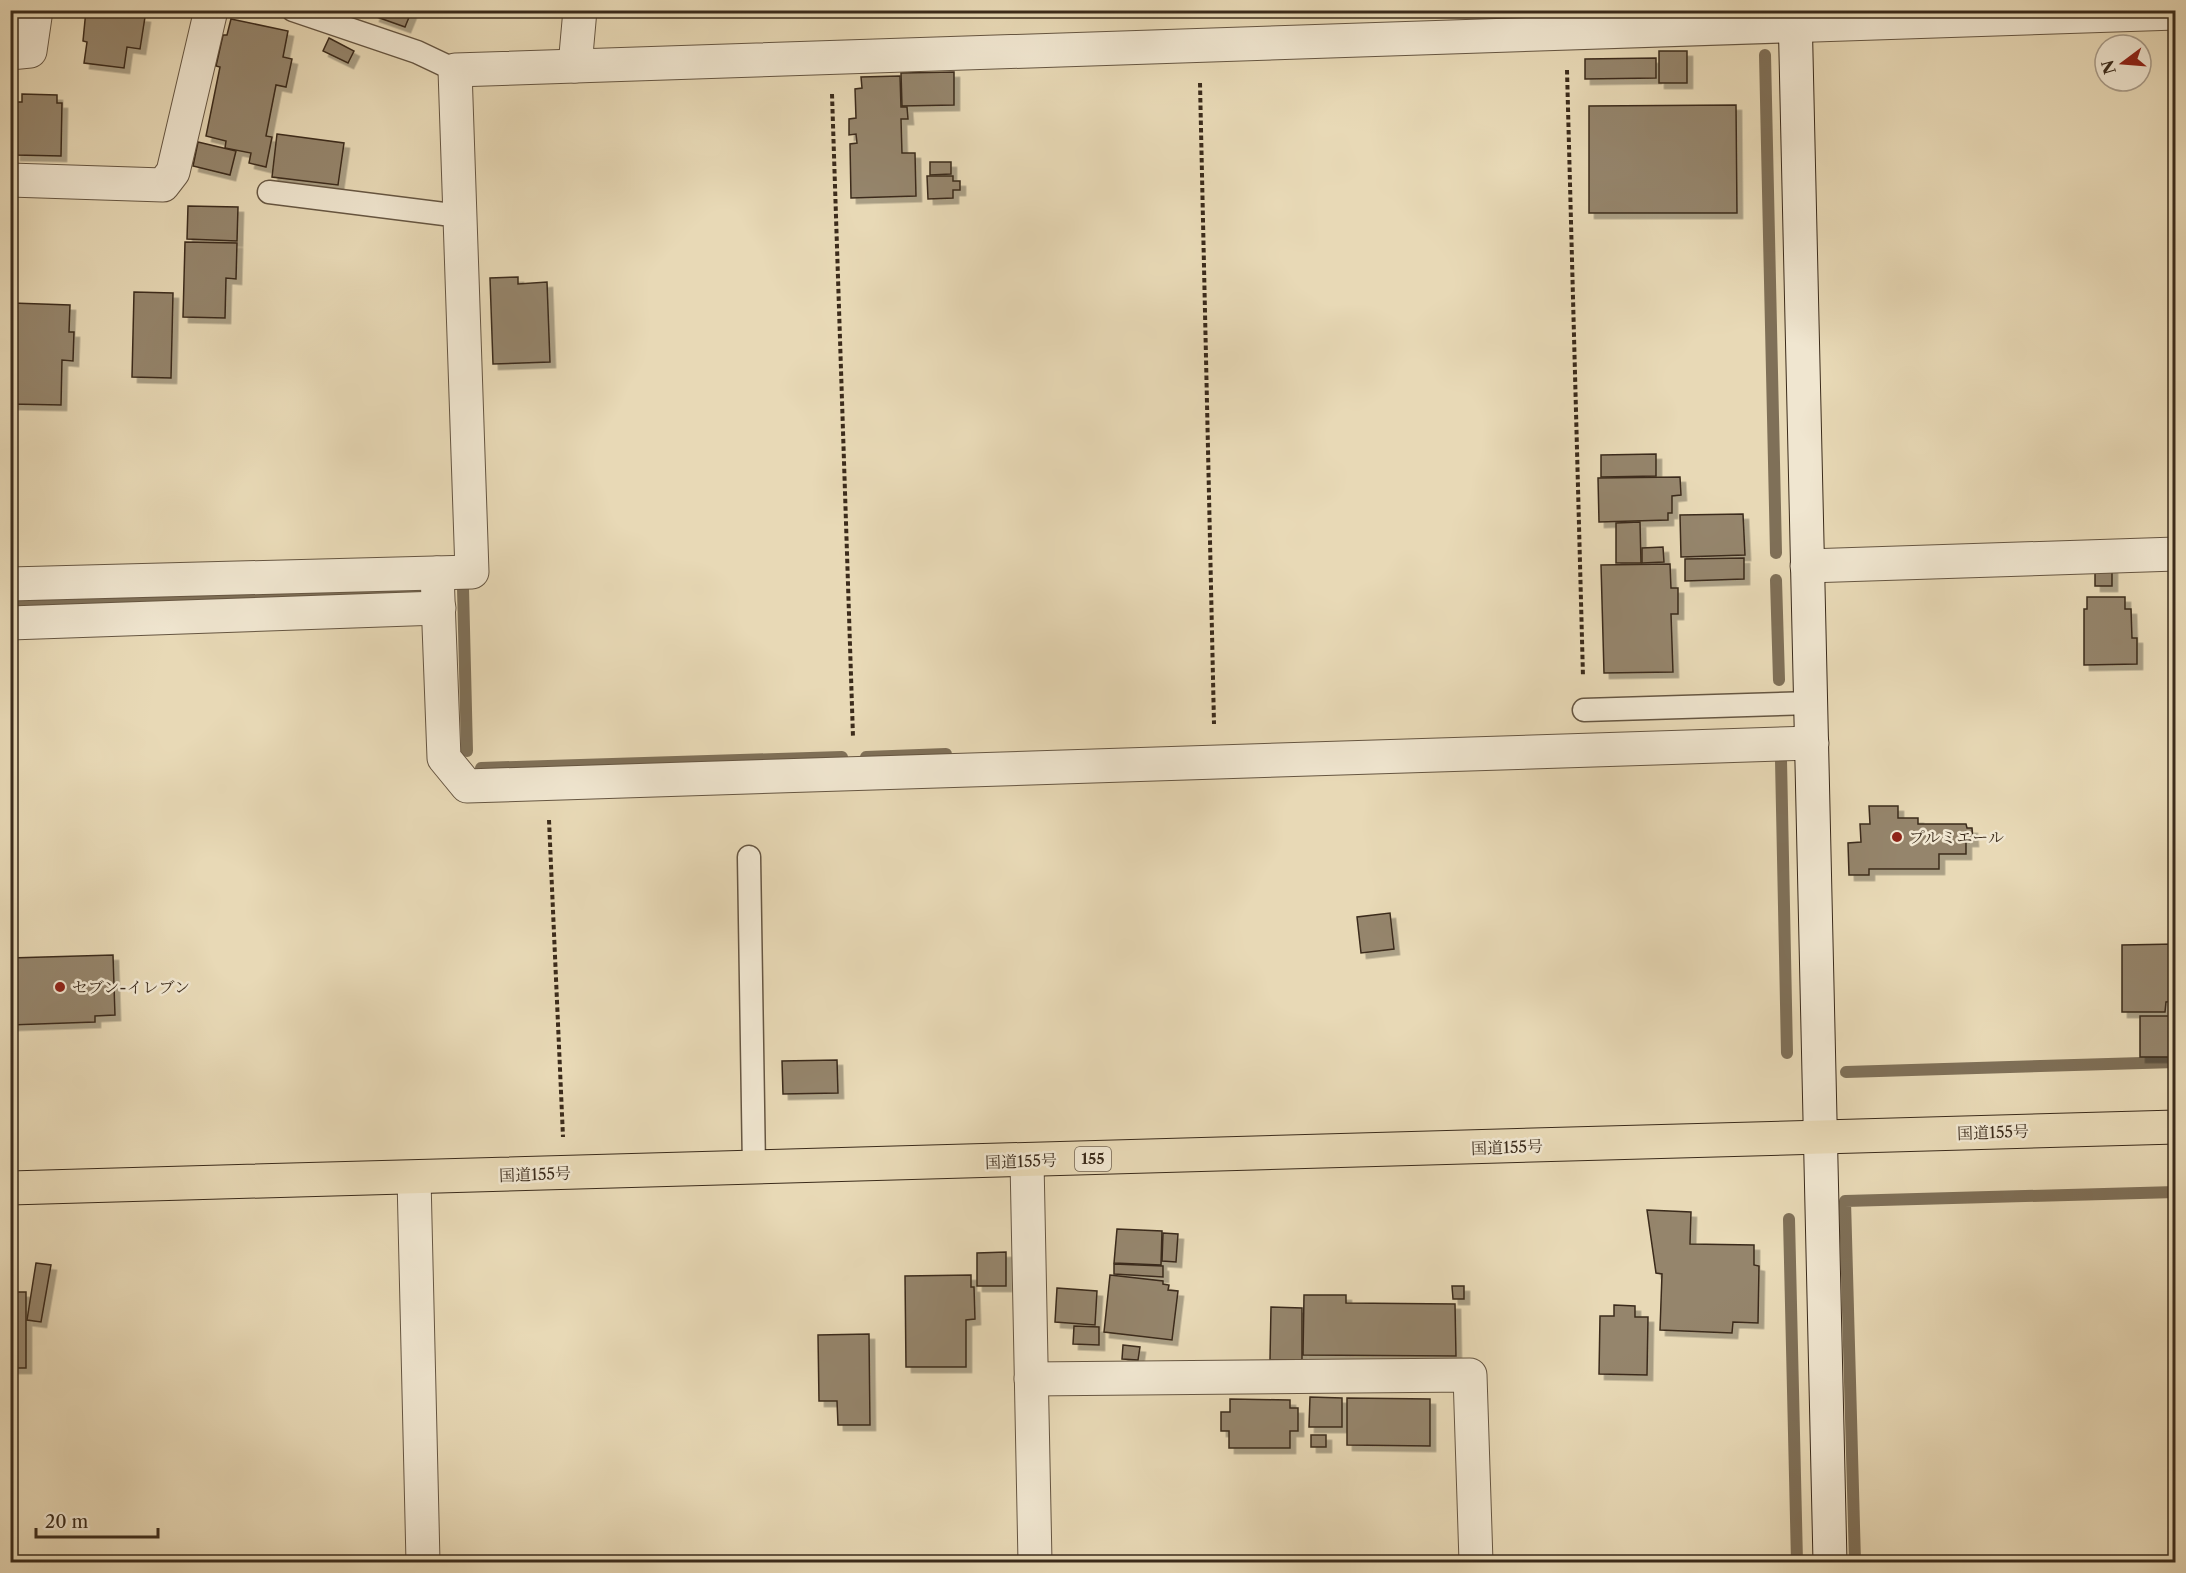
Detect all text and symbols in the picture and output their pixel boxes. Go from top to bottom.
north arrow [2093,33,2153,93]
text: N [2097,58,2120,77]
place label: プルミエール [1909,827,2004,847]
marker: プルミエール [1890,830,1904,844]
place label: セブン-イレブン [72,977,190,997]
marker: セブン-イレブン [53,980,67,994]
street label: 国道155号 [1957,1121,2029,1143]
street label: 国道155号 [1471,1136,1543,1158]
road number: 155 [1075,1147,1111,1171]
street label: 国道155号 [985,1150,1057,1172]
street label: 国道155号 [499,1163,571,1185]
scale bar [36,1501,158,1539]
text: 20 m [45,1511,89,1533]

